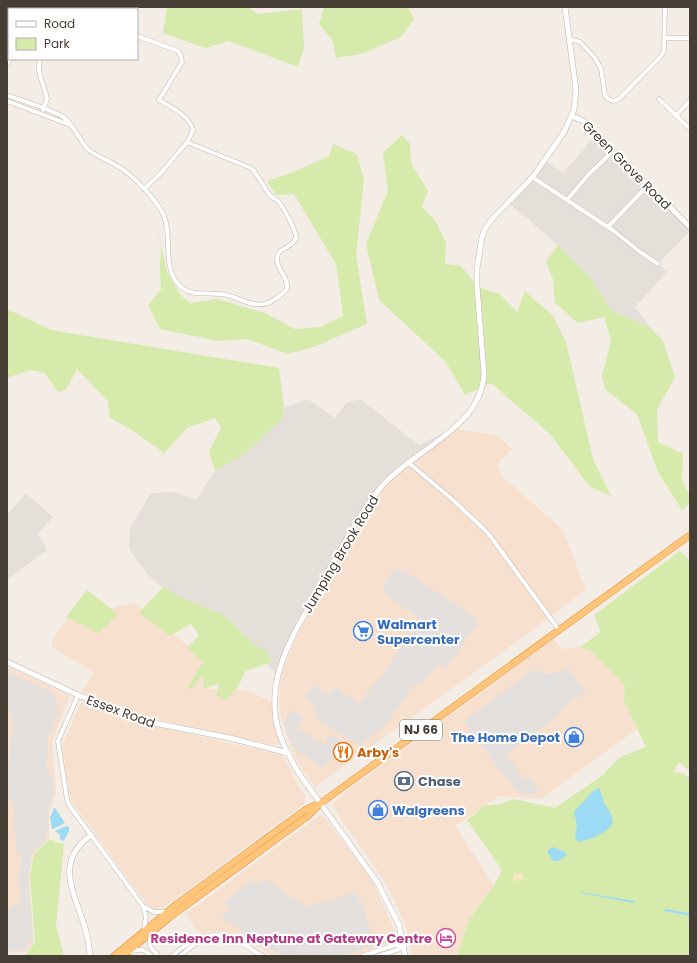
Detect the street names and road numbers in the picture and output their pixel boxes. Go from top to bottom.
street label: Green Grove Road [578,117,675,214]
street label: Jumping Brook Road [298,492,383,617]
street label: Essex Road [84,690,158,733]
road number: NJ 66 [400,720,442,740]

